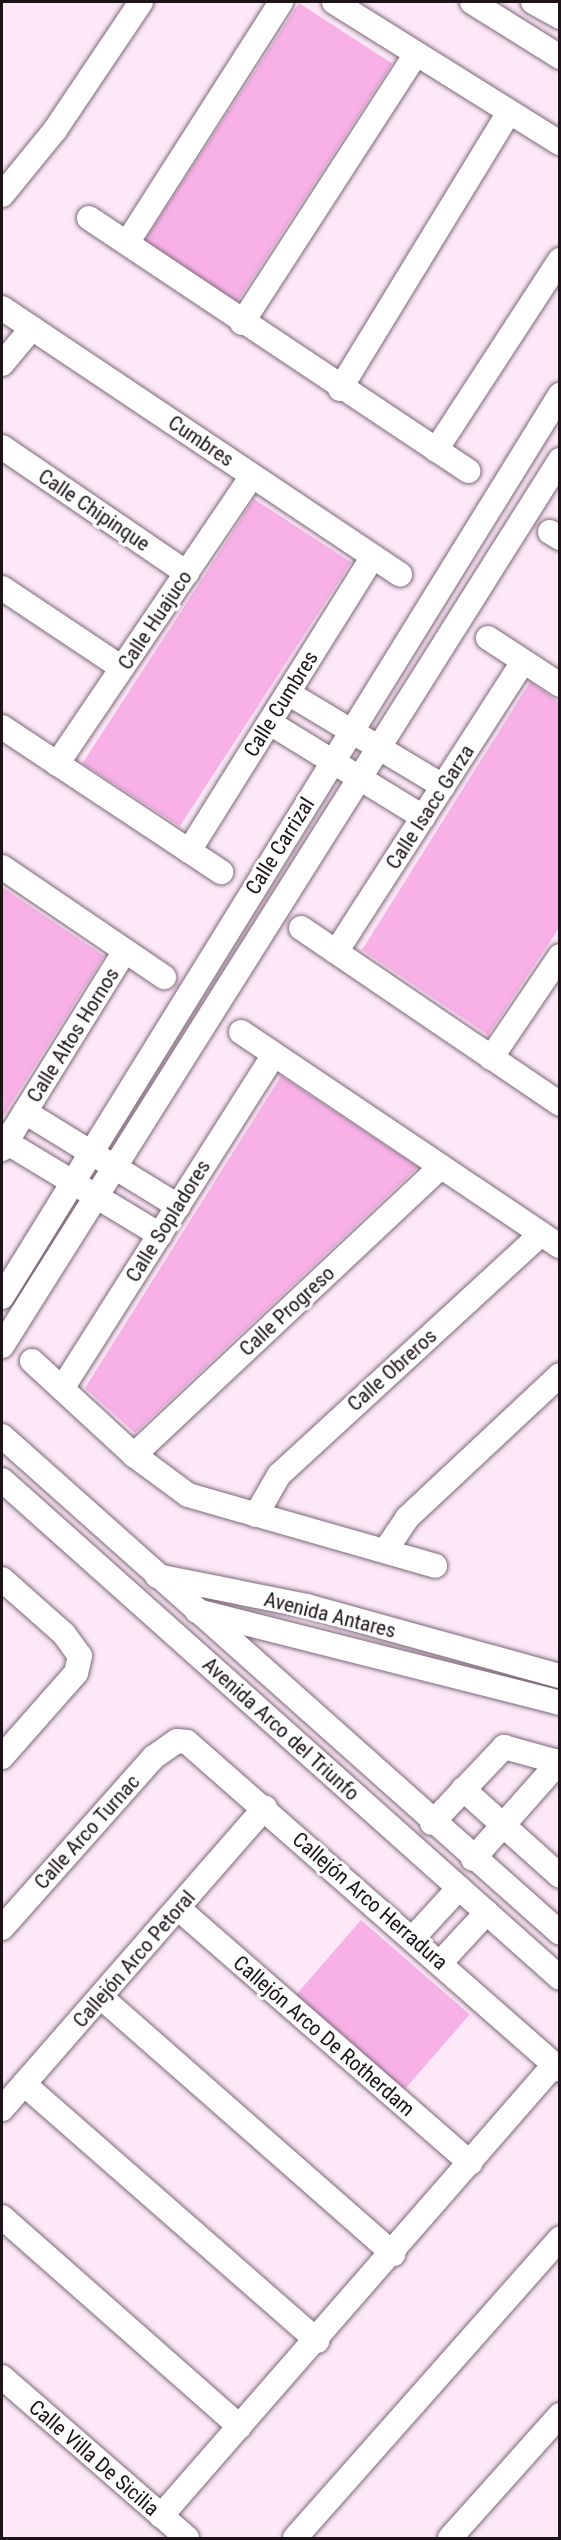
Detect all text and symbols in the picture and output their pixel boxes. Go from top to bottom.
street label: Cumbres [163,410,239,472]
street label: Calle Chipinque [33,463,155,557]
street label: Calle Huajuco [113,565,197,675]
street label: Calle Cumbres [238,646,324,762]
street label: Calle Isacc Garza [380,740,480,874]
street label: Calle Carrizal [240,793,320,899]
street label: Calle Altos Hornos [21,963,125,1107]
street label: Calle Sopladores [120,1155,216,1287]
street label: Calle Progreso [234,1260,340,1362]
street label: Calle Obreros [342,1323,442,1417]
street label: Avenida Antares [262,1586,398,1644]
street label: Avenida Arco del Triunfo [197,1652,365,1806]
street label: Calle Arco Turnac [29,1769,145,1895]
street label: Callejón Arco Herradura [287,1827,453,1975]
street label: Callejón Arco Petoral [67,1885,201,2033]
street label: Callejón Arco De Rotherdam [228,1950,420,2122]
street label: Calle Villa De Sicilia [24,2395,164,2521]

